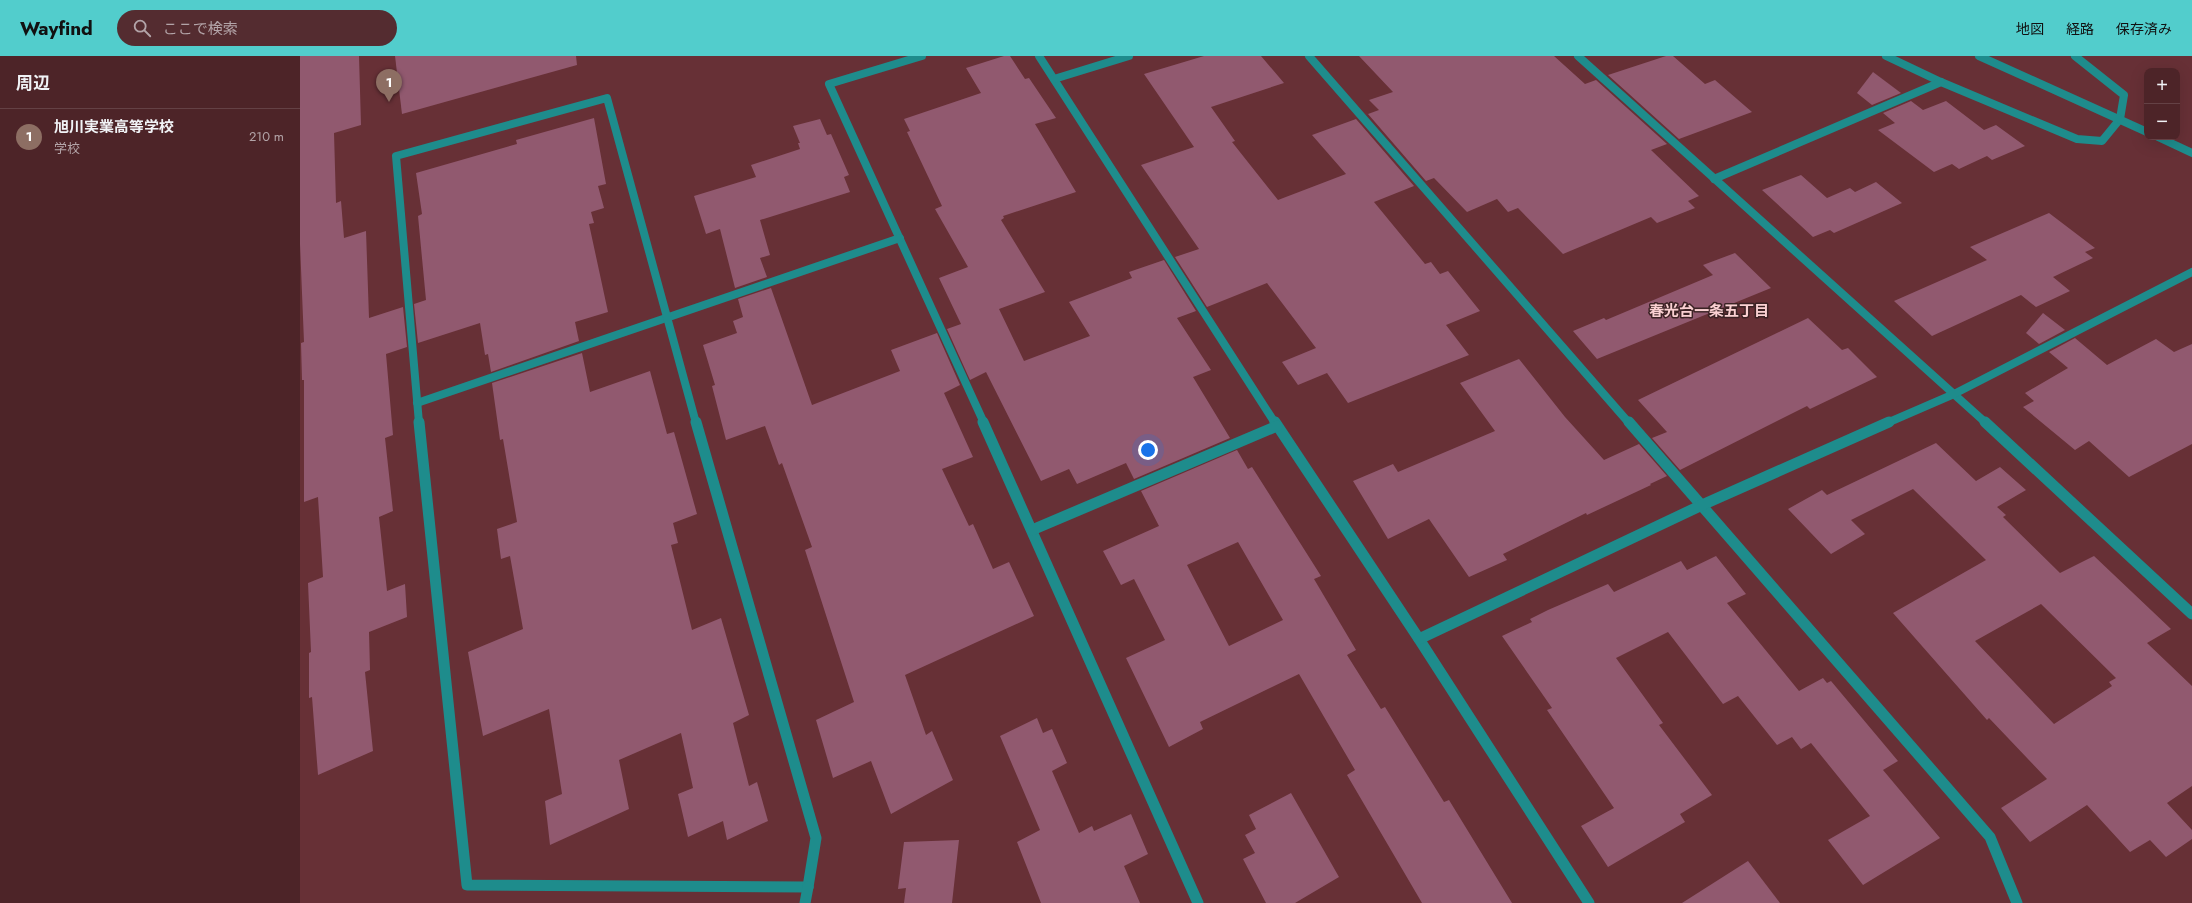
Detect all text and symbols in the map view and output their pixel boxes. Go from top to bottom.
search box [117,10,397,46]
text: Wayfind [20,15,93,42]
icon: search [131,17,153,39]
text: ここで検索 [163,18,238,40]
text: 地図 [2016,19,2044,39]
text: 経路 [2066,19,2094,39]
text: 保存済み [2116,19,2172,39]
map controls [2144,68,2180,140]
button: + [2144,68,2180,104]
pin: 1 [376,69,402,102]
text: 周辺 [16,71,50,95]
button: − [2144,104,2180,140]
text: 旭川実業高等学校 [54,116,174,138]
text: 1 [26,127,32,146]
text: 210 m [249,127,284,146]
text: 学校 [54,139,80,158]
district label: 春光台一条五丁目 [1649,300,1769,322]
your location [1138,440,1158,460]

